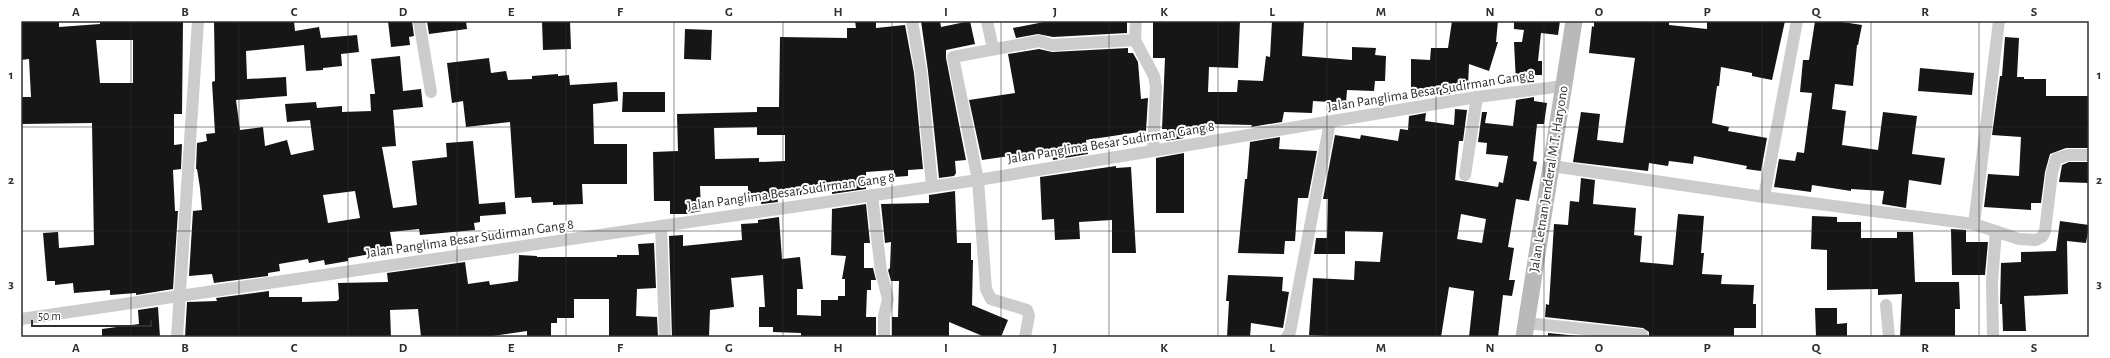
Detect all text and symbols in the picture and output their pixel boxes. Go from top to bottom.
text: A [72,6,80,19]
text: B [181,6,189,19]
text: C [291,6,298,19]
text: D [399,6,408,19]
text: E [508,6,515,19]
text: F [617,6,624,19]
text: G [725,6,733,19]
text: H [833,6,843,19]
text: I [944,6,948,19]
text: J [1053,6,1057,19]
text: K [1160,6,1168,19]
text: L [1269,6,1275,19]
text: M [1376,6,1386,19]
text: N [1485,6,1495,19]
text: O [1595,6,1604,19]
text: P [1703,6,1711,19]
text: Q [1812,6,1822,19]
text: R [1921,6,1929,19]
text: S [2031,6,2038,19]
street label: Jalan Panglima Besar Sudirman Gang 8 [1326,68,1536,114]
text: 1 [9,69,13,82]
text: 1 [2097,69,2101,82]
street label: Jalan Letnan Jenderal M.T. Haryono [1527,85,1571,273]
street label: Jalan Panglima Besar Sudirman Gang 8 [1006,120,1216,166]
street label: Jalan Panglima Besar Sudirman Gang 8 [686,170,896,214]
text: 2 [8,174,14,187]
text: 2 [2096,174,2102,187]
street label: Jalan Panglima Besar Sudirman Gang 8 [365,217,575,261]
text: 3 [8,278,14,291]
text: 3 [2096,278,2102,291]
scale bar [32,302,151,328]
text: 50 m [38,310,61,322]
text: A [72,342,80,355]
text: B [181,342,189,355]
text: C [291,342,298,355]
text: D [399,342,408,355]
text: E [508,342,515,355]
text: F [617,342,624,355]
text: G [725,342,733,355]
text: H [833,342,843,355]
text: I [944,342,948,355]
text: J [1053,342,1057,355]
text: K [1160,342,1168,355]
text: L [1269,342,1275,355]
text: M [1376,342,1386,355]
text: N [1485,342,1495,355]
text: O [1595,342,1604,355]
text: P [1703,342,1711,355]
text: Q [1812,342,1822,355]
text: R [1921,342,1929,355]
text: S [2031,342,2038,355]

